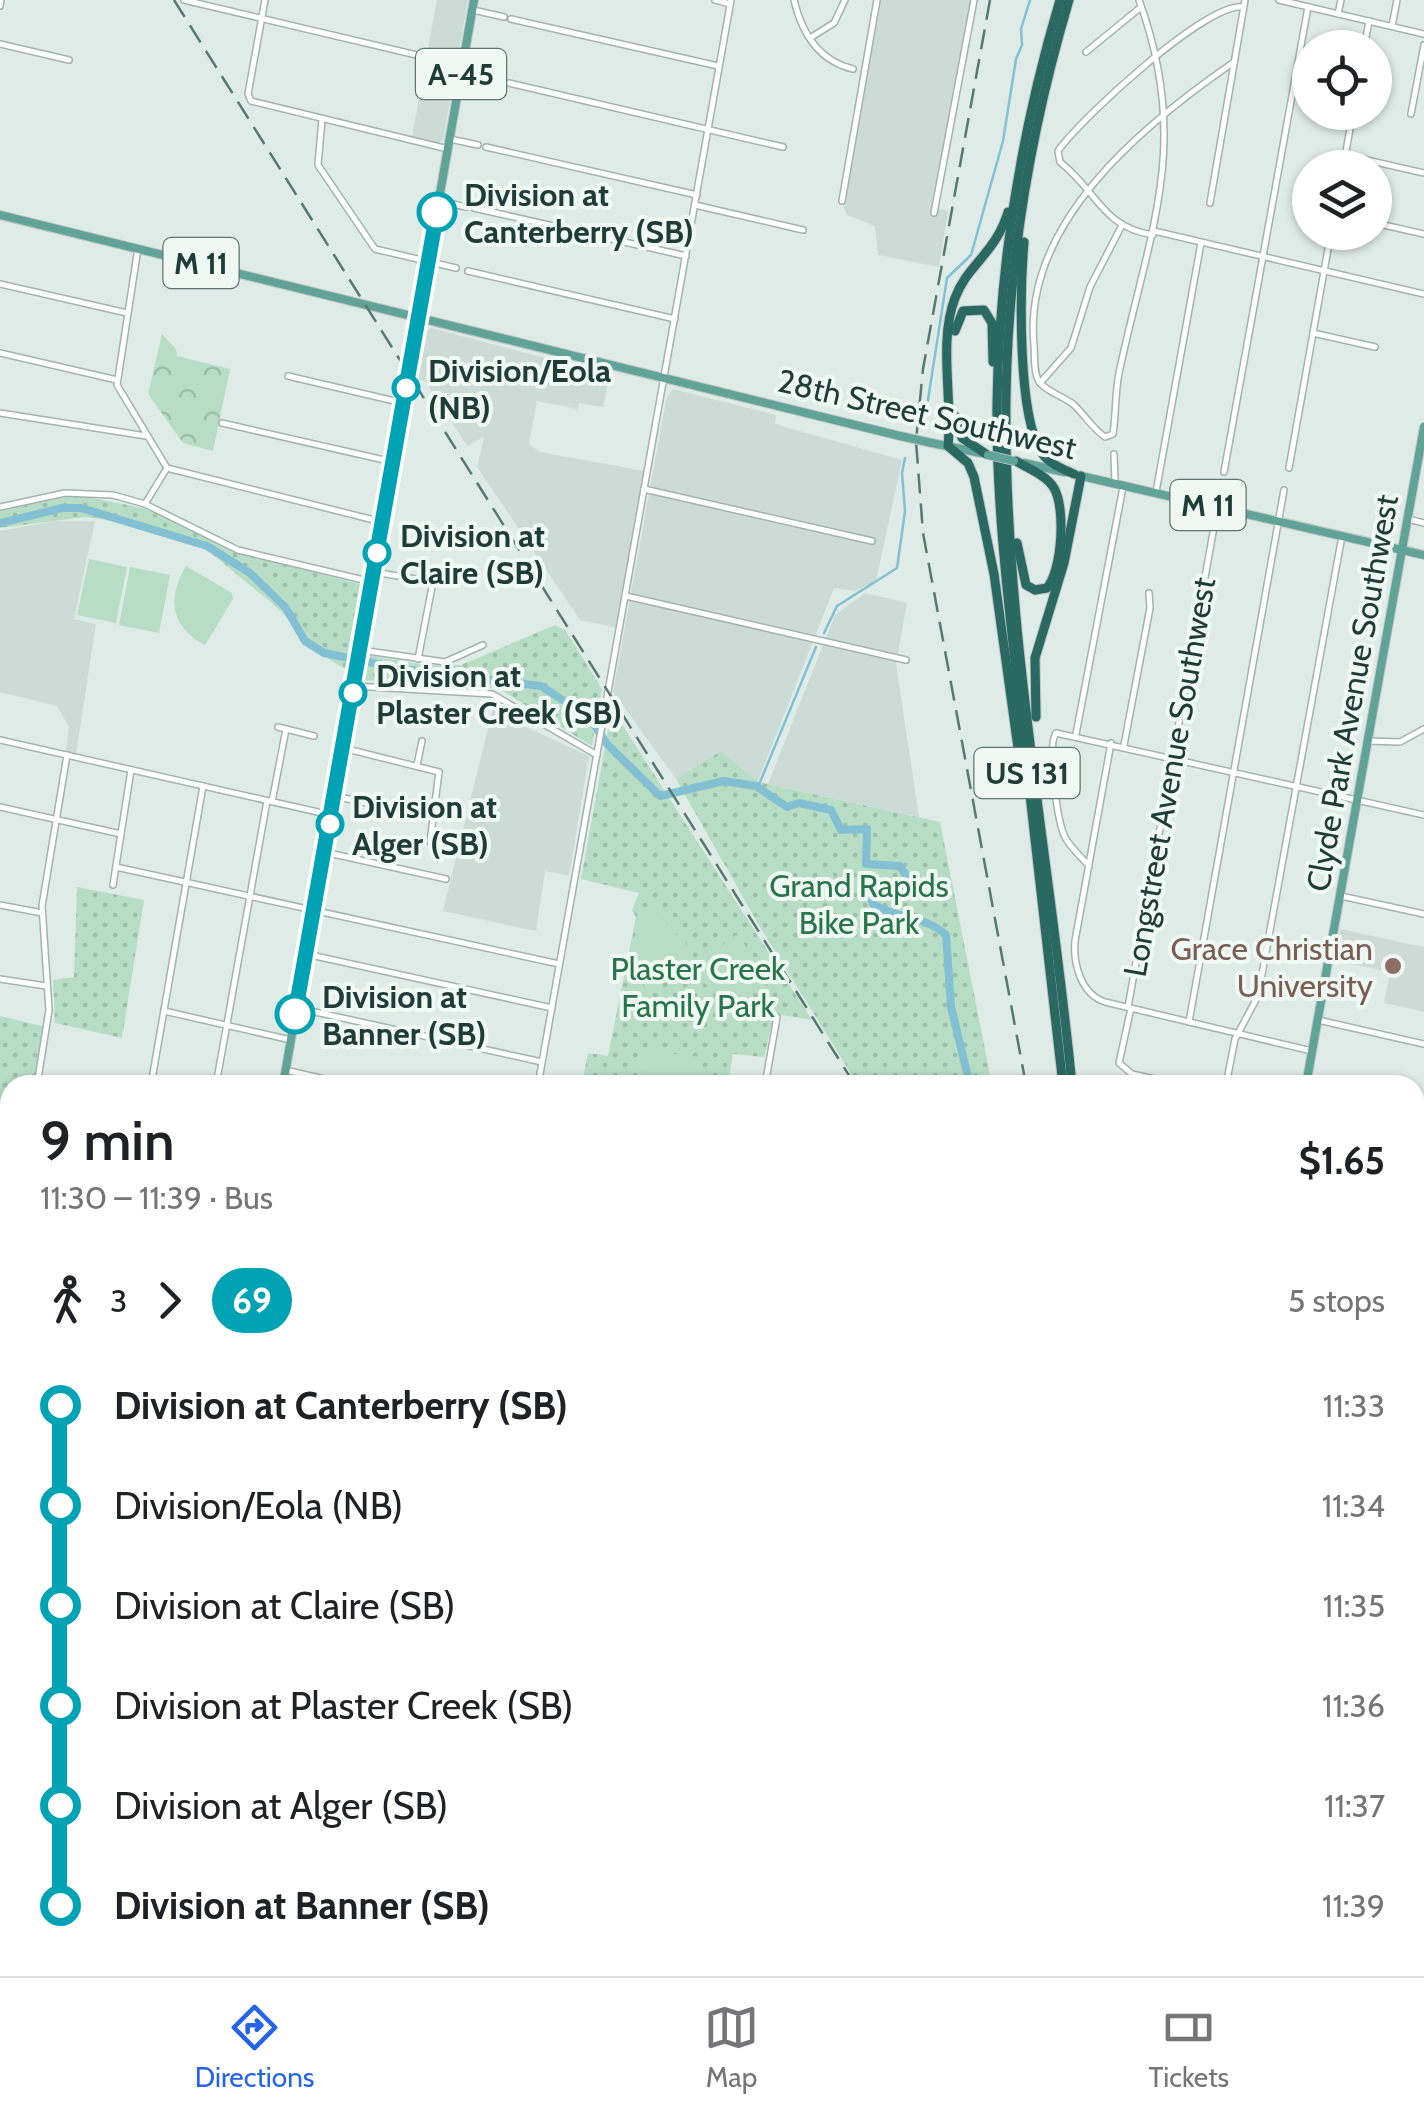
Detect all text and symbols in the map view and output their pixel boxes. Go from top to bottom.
map controls [1292,30,1392,250]
button: locate [1292,30,1392,130]
road number: A-45 [416,49,506,99]
button: layers [1292,150,1392,250]
place label: Division at Canterberry (SB) [464,175,694,251]
marker: Division at Canterberry (SB) [418,193,456,231]
road number: M 11 [164,238,238,288]
place label: Division/Eola (NB) [428,351,611,427]
street label: 28th Street Southwest [774,361,1080,467]
marker: Division/Eola (NB) [393,375,419,401]
road number: M 11 [1170,480,1246,530]
street label: Clyde Park Avenue Southwest [1298,491,1406,894]
place label: Division at Claire (SB) [400,516,545,592]
marker: Division at Claire (SB) [364,540,390,566]
street label: Longstreet Avenue Southwest [1115,574,1223,980]
place label: Division at Plaster Creek (SB) [376,656,622,732]
marker: Division at Plaster Creek (SB) [340,680,366,706]
road number: US 131 [974,748,1080,798]
place label: Division at Alger (SB) [352,787,497,863]
marker: Division at Alger (SB) [317,811,343,837]
park label: Grand Rapids Bike Park [769,866,949,942]
place label: Grace Christian University [1171,929,1373,1005]
park label: Plaster Creek Family Park [611,949,786,1025]
marker: Grace Christian University [1382,955,1404,977]
place label: Division at Banner (SB) [322,977,486,1053]
marker: Division at Banner (SB) [276,995,314,1033]
text: 9 min [40,1107,175,1174]
text: $1.65 [1299,1137,1385,1184]
text: 11:30 – 11:39 · Bus [40,1178,273,1217]
icon: walk [40,1273,95,1328]
icon: forward [142,1273,197,1328]
text: 69 [232,1279,272,1322]
text: 3 [110,1281,127,1320]
text: 5 stops [1288,1281,1385,1320]
text: Division at Canterberry (SB) [114,1382,568,1429]
text: 11:33 [1323,1386,1385,1425]
text: Division/Eola (NB) [114,1482,403,1529]
text: 11:34 [1322,1486,1385,1525]
text: Division at Claire (SB) [114,1582,455,1629]
text: 11:35 [1323,1586,1385,1625]
text: Division at Plaster Creek (SB) [114,1682,573,1729]
text: 11:36 [1322,1686,1385,1725]
text: Division at Alger (SB) [114,1782,448,1829]
text: 11:37 [1324,1786,1385,1825]
text: Division at Banner (SB) [114,1882,490,1929]
text: 11:39 [1322,1886,1385,1925]
tab: Directions [195,2000,314,2094]
tab: Map [704,2000,759,2094]
tab: Tickets [1149,2000,1229,2094]

